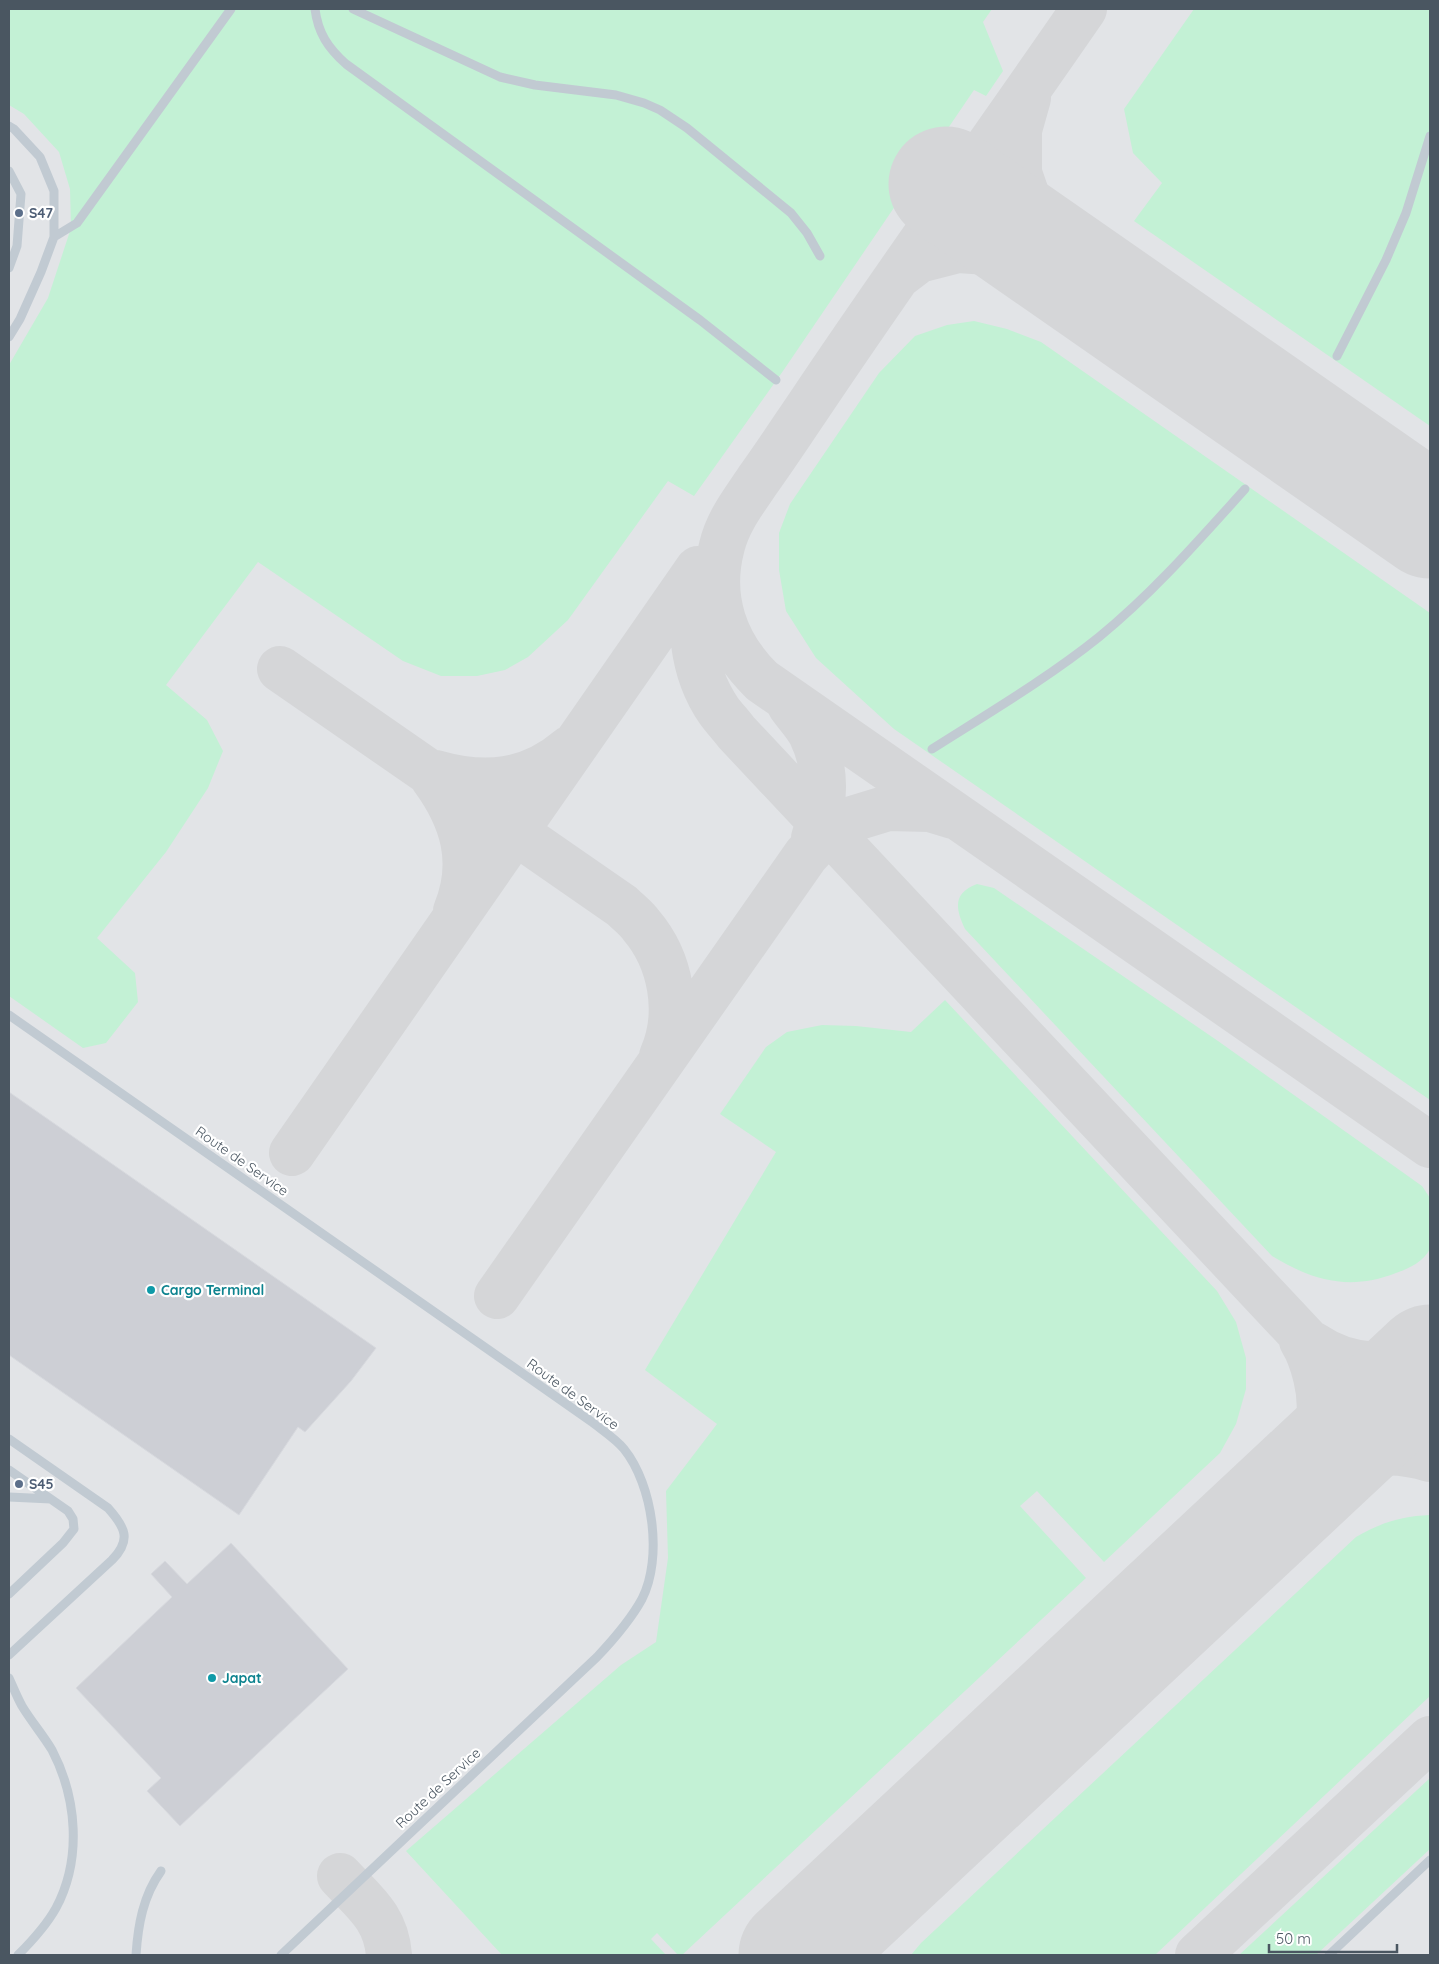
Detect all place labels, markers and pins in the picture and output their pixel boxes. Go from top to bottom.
place label: S47 [29,204,53,222]
marker: S47 [13,207,25,219]
place label: Cargo Terminal [161,1281,264,1299]
marker: Cargo Terminal [145,1284,157,1296]
place label: S45 [29,1475,54,1493]
marker: S45 [13,1478,25,1490]
place label: Japat [222,1669,262,1687]
marker: Japat [206,1672,218,1684]

